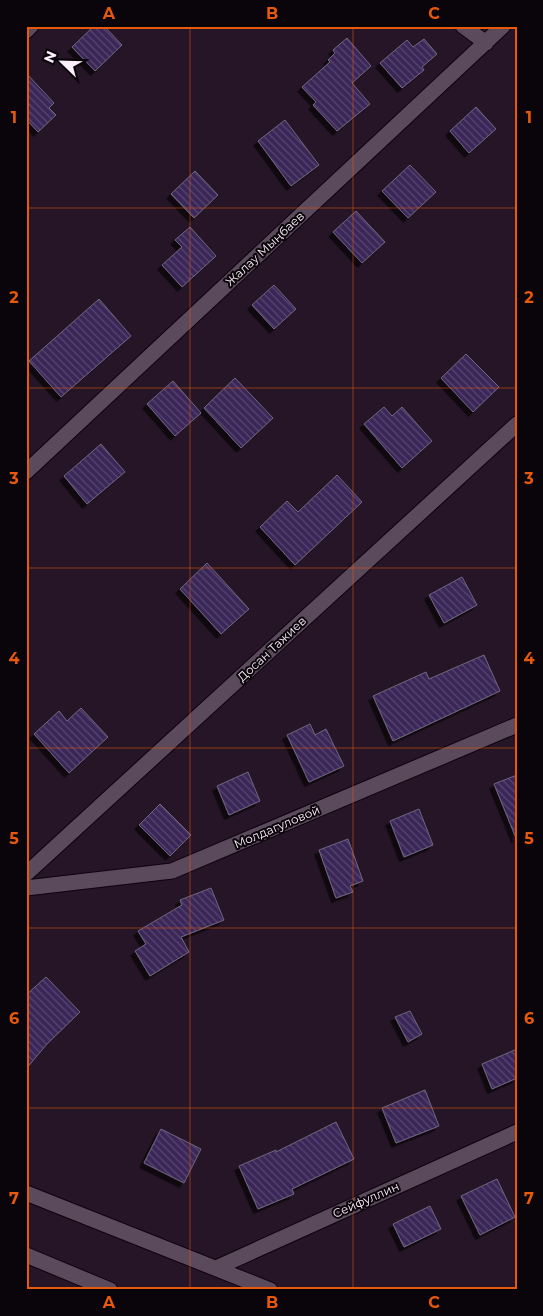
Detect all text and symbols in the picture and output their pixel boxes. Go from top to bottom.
text: A [102,4,116,23]
text: B [266,4,278,23]
text: C [428,4,440,23]
north arrow [38,38,88,88]
text: N [40,48,61,66]
text: 1 [11,108,17,127]
text: 1 [526,108,532,127]
street label: Жалау Мыңбаев [222,208,307,289]
text: 2 [9,288,19,307]
text: 2 [524,288,534,307]
text: 3 [8,469,19,488]
text: 3 [523,469,534,488]
street label: Досан Тажиев [234,613,309,684]
text: 4 [8,649,20,668]
text: 4 [523,649,535,668]
street label: Молдагуловой [231,802,322,851]
text: 5 [9,829,19,848]
text: 5 [524,829,534,848]
text: 6 [9,1009,19,1028]
text: 6 [524,1009,534,1028]
street label: Сейфуллин [330,1178,401,1221]
text: 7 [9,1189,19,1208]
text: 7 [524,1189,534,1208]
text: A [102,1293,116,1312]
text: B [266,1293,278,1312]
text: C [428,1293,440,1312]

